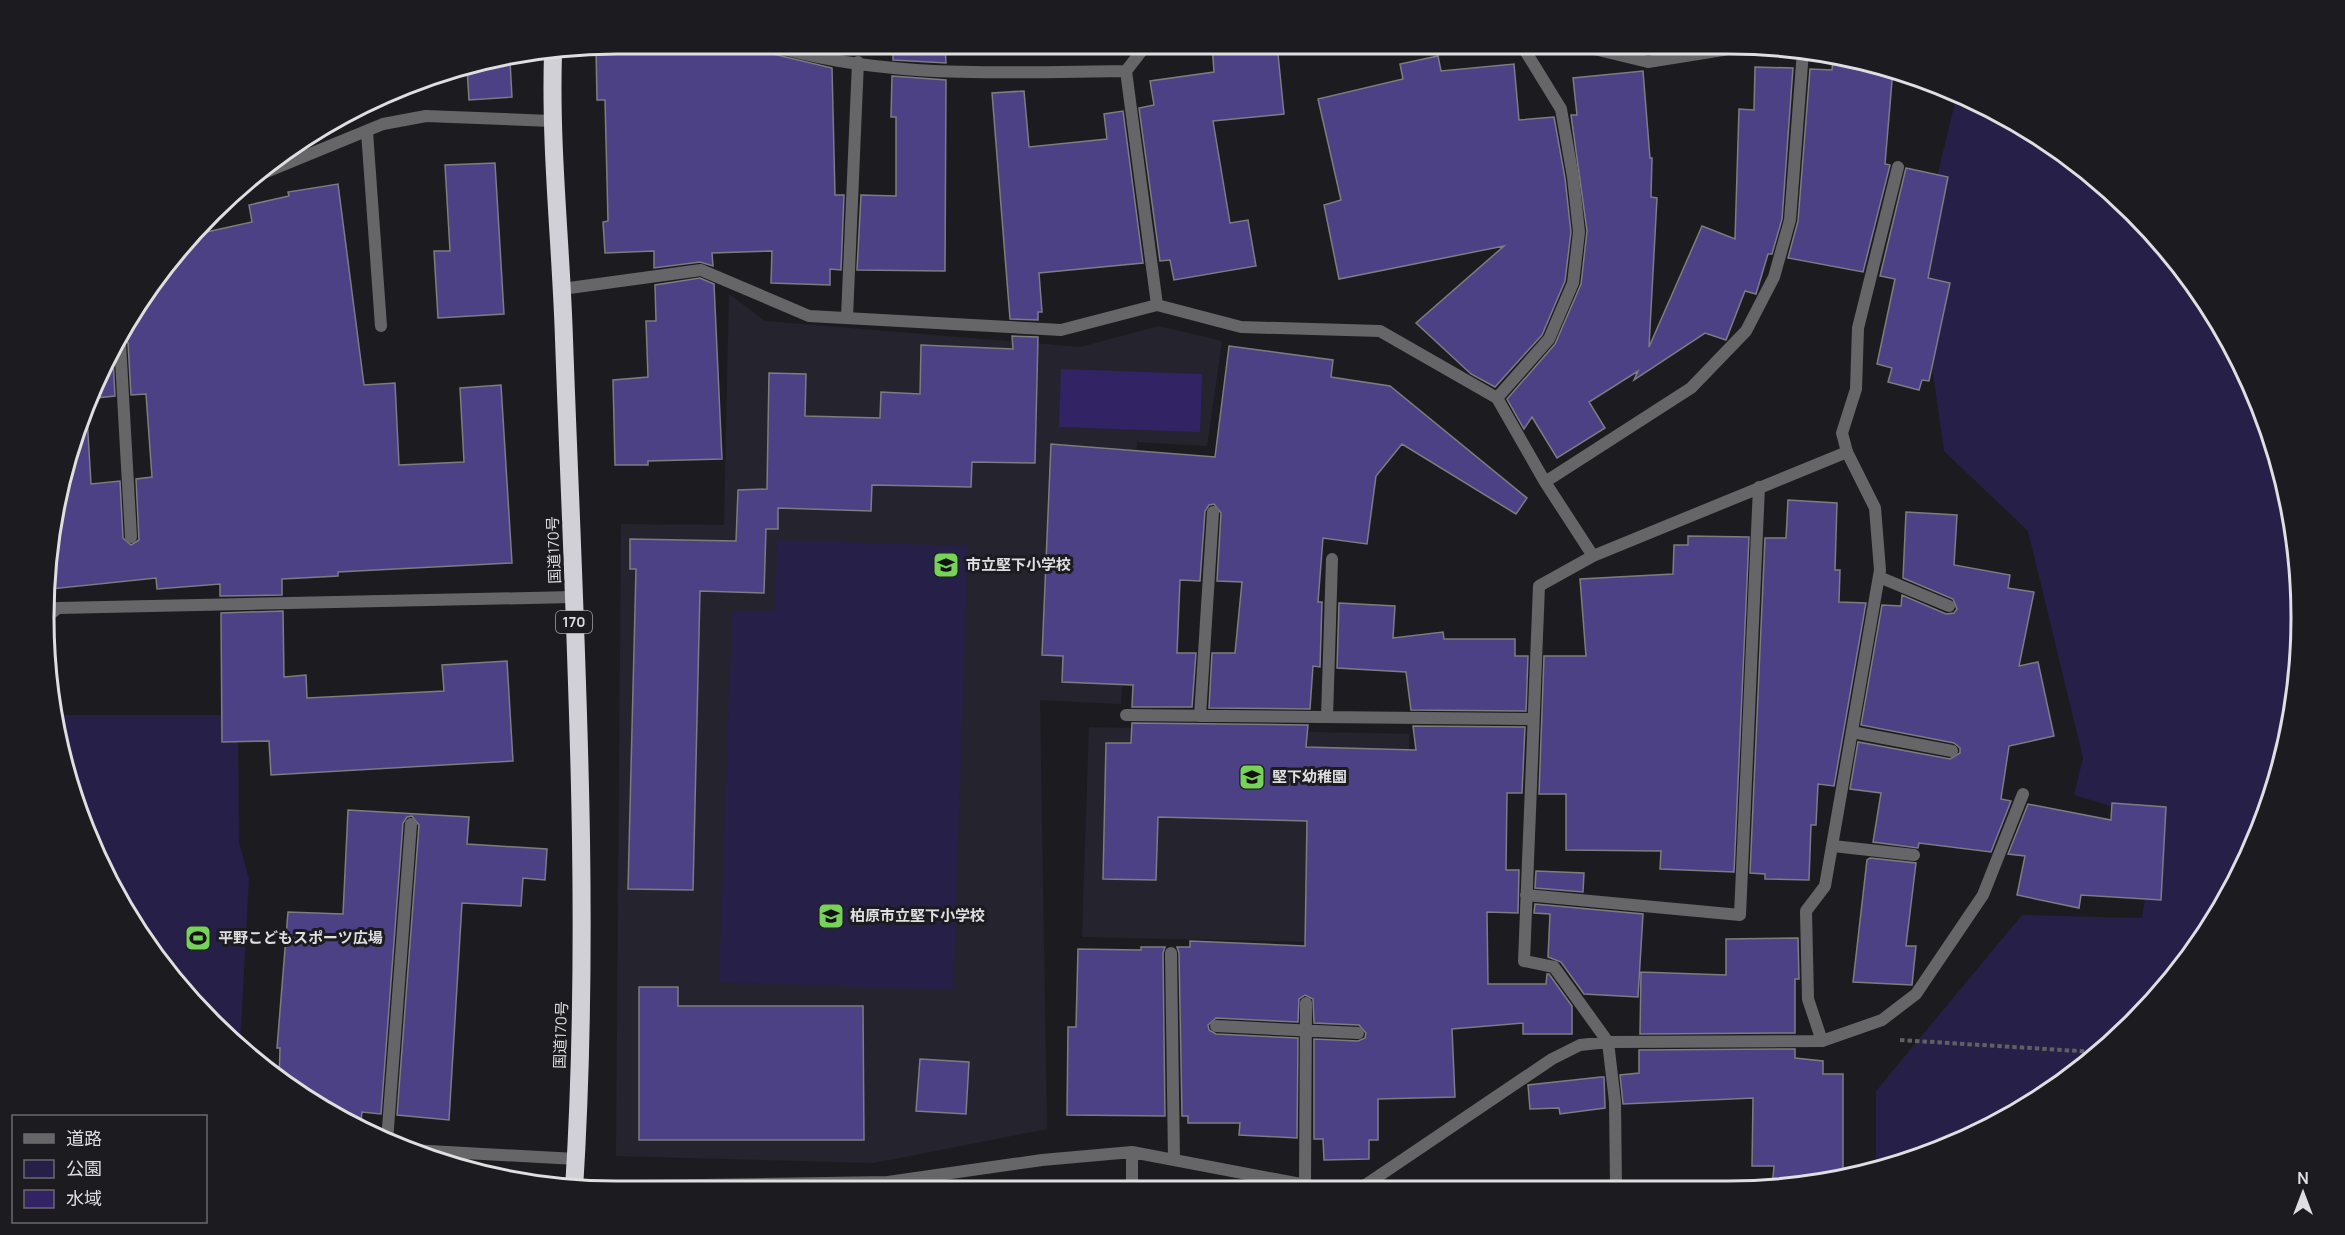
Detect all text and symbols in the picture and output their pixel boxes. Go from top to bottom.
street label: 国道170号 [542,516,565,584]
school or university icon: 市立堅下小学校 [931,550,961,580]
place label: 市立堅下小学校 [966,554,1071,575]
road number: 170 [556,611,592,633]
school or university icon: 堅下幼稚園 [1237,762,1267,792]
place label: 堅下幼稚園 [1272,766,1347,787]
school or university icon: 柏原市立堅下小学校 [816,901,846,931]
place label: 柏原市立堅下小学校 [850,905,985,926]
sports icon: 平野こどもスポーツ広場 [183,923,213,953]
place label: 平野こどもスポーツ広場 [218,927,383,948]
street label: 国道170号 [549,1001,572,1069]
legend [12,1115,207,1223]
text: 道路 [66,1126,102,1150]
text: 公園 [66,1156,102,1180]
north arrow [2273,1163,2333,1223]
text: N [2297,1167,2309,1189]
text: 水域 [66,1186,102,1210]

